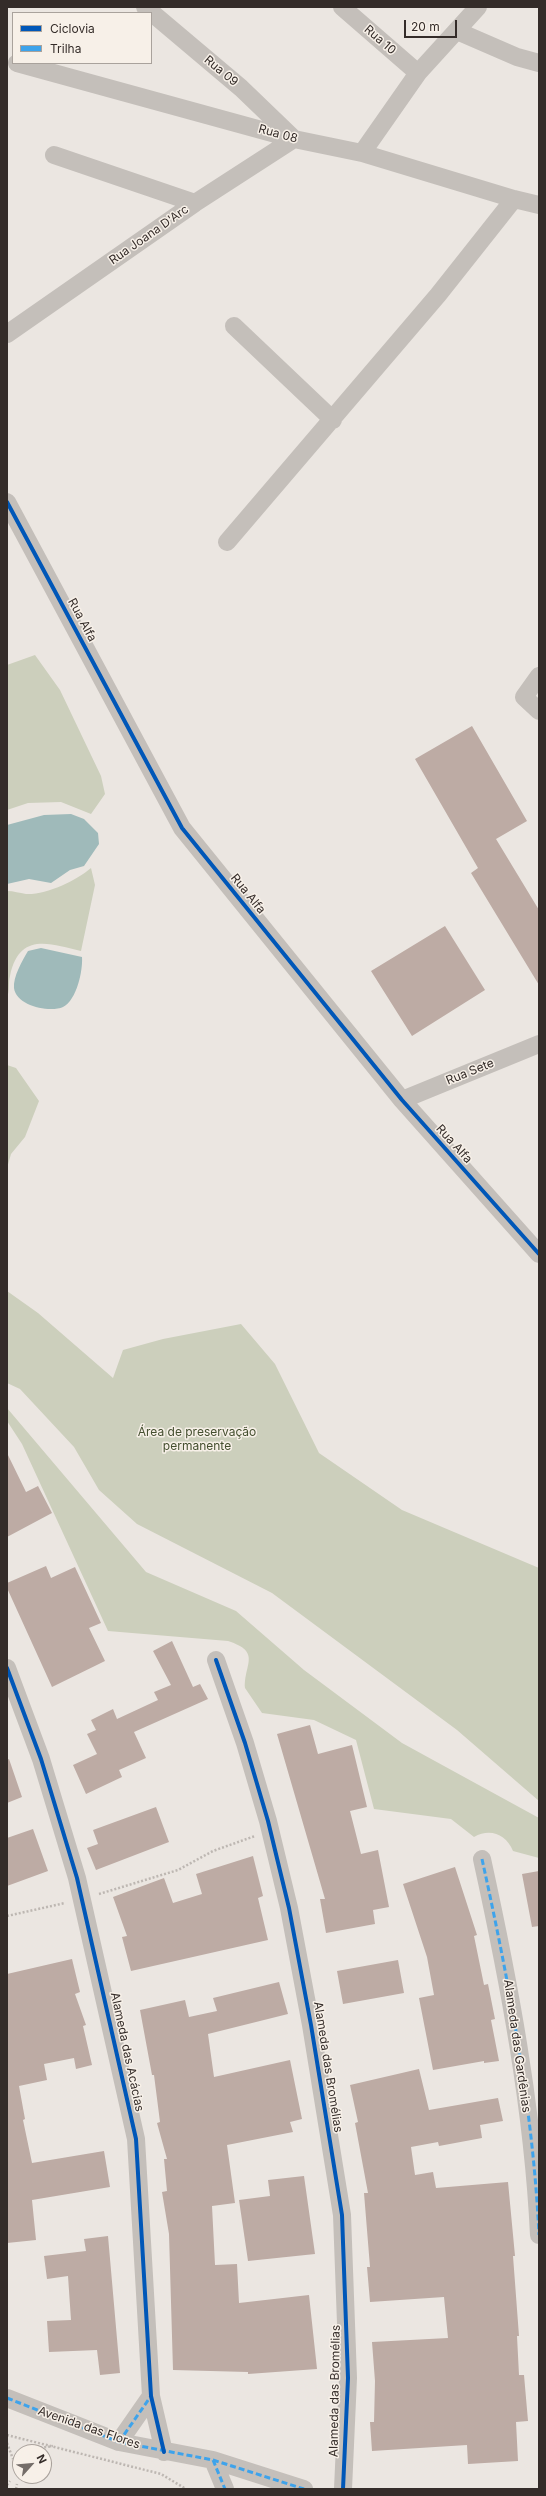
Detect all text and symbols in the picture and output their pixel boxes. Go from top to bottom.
legend [12,12,152,64]
scale bar [406,12,459,38]
text: 20 m [411,19,440,34]
text: Ciclovia [50,21,95,36]
street label: Rua 10 [361,22,399,58]
text: Trilha [50,41,81,56]
street label: Rua 09 [201,53,241,89]
street label: Rua 08 [257,122,299,146]
street label: Rua Joana D'Arc [106,202,192,268]
street label: Rua Alfa [65,596,99,644]
street label: Rua Alfa [228,871,268,917]
street label: Rua Sete [444,1056,496,1088]
street label: Rua Alfa [433,1122,475,1166]
park label: Área de preservação permanente [138,1425,256,1453]
street label: Alameda das Gardênias [501,1979,533,2113]
street label: Alameda das Acácias [107,1991,147,2113]
street label: Alameda das Bromélias [311,2000,345,2134]
street label: Alameda das Bromélias [327,2325,343,2457]
street label: Avenida das Flores [36,2404,142,2452]
north arrow [12,2444,52,2484]
text: N [34,2452,50,2466]

